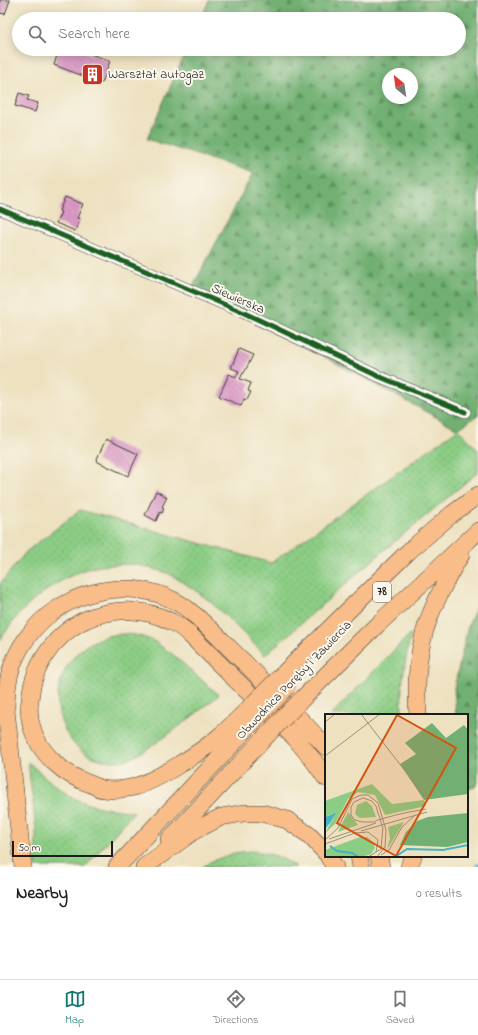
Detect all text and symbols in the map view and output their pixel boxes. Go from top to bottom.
search box [12,12,466,56]
icon: search [26,23,48,45]
text: Search here [58,23,130,45]
building icon: Warsztat autogaz [79,61,105,87]
place label: Warsztat autogaz [108,65,205,85]
north arrow [382,68,418,104]
street label: Siewierska [208,279,268,319]
road number: 78 [373,582,391,602]
street label: Obwodnica Poręby i Zawiercia [232,616,357,745]
inset map [325,714,468,857]
scale bar [12,839,113,858]
text: 50 m [18,840,40,856]
text: Nearby [16,881,68,906]
text: 0 results [416,884,462,903]
tab: Map [64,988,86,1028]
tab: Directions [213,988,258,1028]
tab: Saved [386,988,414,1028]

